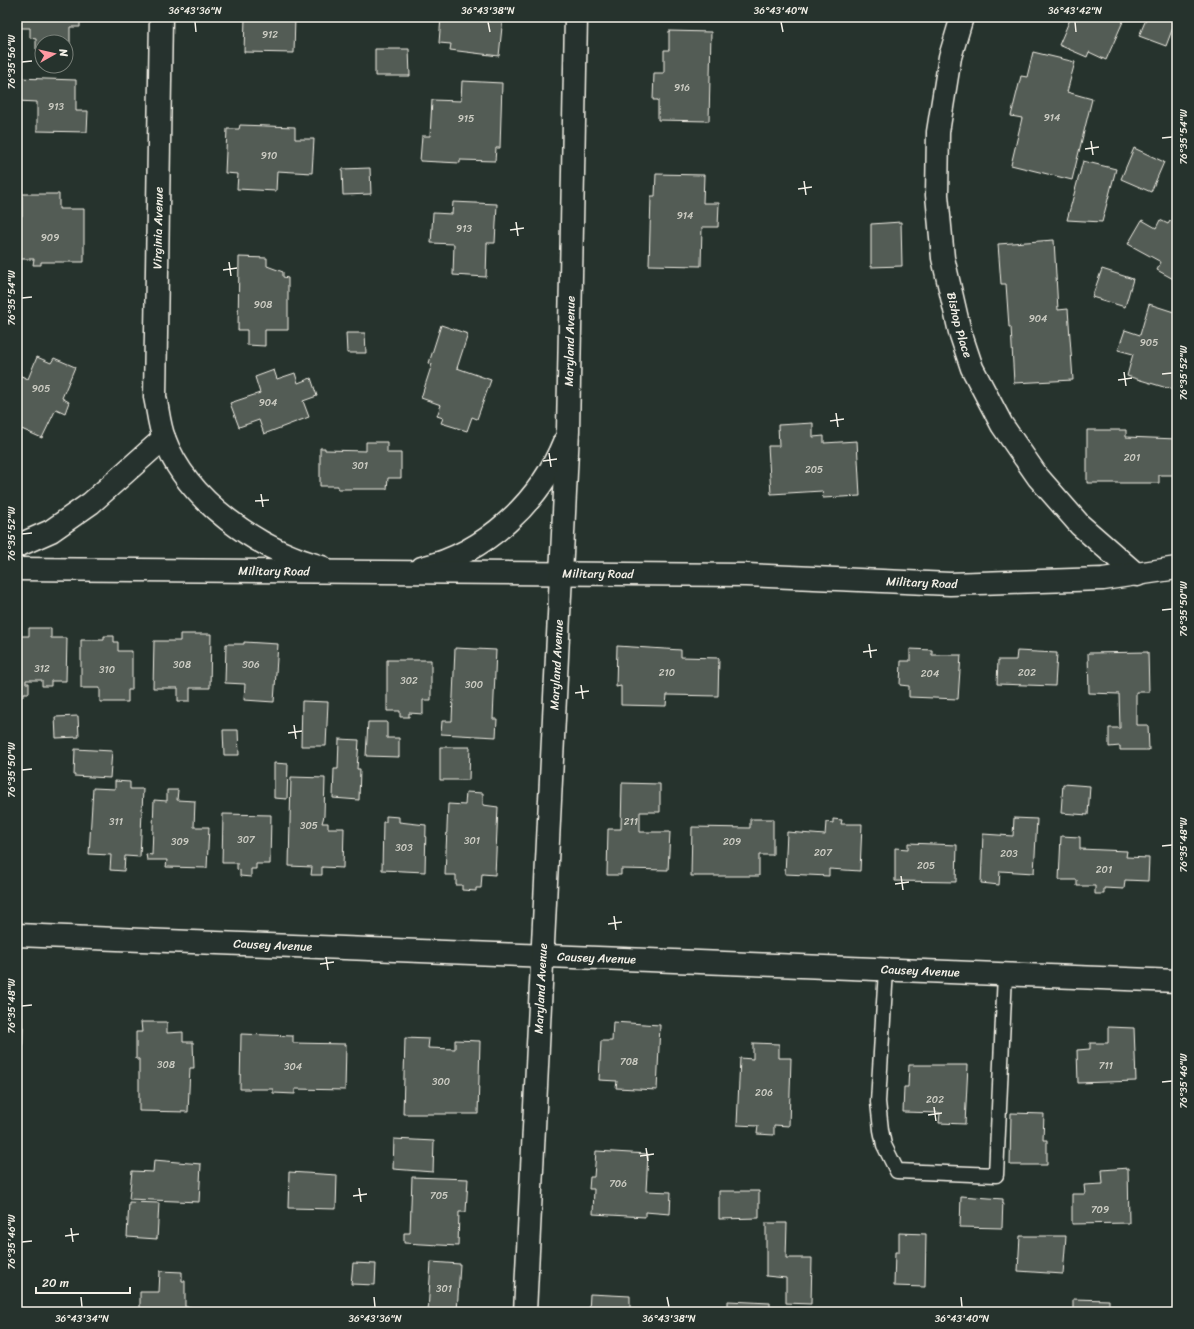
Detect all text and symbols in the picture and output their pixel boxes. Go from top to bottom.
text: 36°43'36"N [168,2,222,20]
text: 36°43'38"N [461,2,515,20]
text: 36°43'40"N [754,2,808,20]
text: 36°43'42"N [1048,2,1102,20]
house number: 912 [262,26,278,44]
text: 76°35'56"W [3,34,21,89]
north arrow [34,34,74,74]
text: N [53,47,73,58]
house number: 916 [674,79,690,97]
house number: 913 [48,98,64,116]
house number: 914 [1044,109,1060,127]
text: 76°35'54"W [1175,109,1193,165]
house number: 915 [458,110,474,128]
house number: 910 [261,147,277,165]
street label: Virginia Avenue [146,187,170,269]
house number: 914 [677,207,693,225]
house number: 913 [456,220,472,238]
house number: 909 [41,229,59,247]
text: 76°35'54"W [3,270,21,326]
street label: Bishop Place [940,290,979,361]
house number: 908 [254,296,272,314]
street label: Maryland Avenue [558,296,582,387]
house number: 904 [1029,310,1047,328]
house number: 905 [1140,334,1158,352]
text: 76°35'52"W [1175,345,1193,400]
house number: 905 [32,380,50,398]
house number: 904 [259,394,277,412]
house number: 201 [1124,449,1140,467]
house number: 301 [352,457,368,475]
house number: 205 [805,461,823,479]
text: 76°35'52"W [3,506,21,561]
street label: Military Road [238,560,310,582]
street label: Military Road [562,562,634,585]
street label: Military Road [886,570,958,595]
text: 76°35'50"W [1175,581,1193,637]
street label: Maryland Avenue [543,619,570,711]
house number: 308 [173,656,191,674]
house number: 306 [242,656,260,674]
house number: 312 [34,660,50,678]
house number: 310 [99,661,115,679]
house number: 210 [659,664,675,682]
house number: 202 [1018,664,1036,682]
house number: 204 [921,665,939,683]
house number: 302 [400,672,418,690]
house number: 300 [465,676,483,694]
text: 76°35'50"W [3,742,21,798]
house number: 311 [109,813,123,831]
house number: 211 [624,813,638,831]
house number: 305 [300,817,318,835]
text: 76°35'48"W [1175,817,1193,873]
house number: 307 [237,831,256,849]
house number: 301 [464,832,480,850]
house number: 309 [171,833,189,851]
house number: 209 [723,833,741,851]
house number: 303 [395,839,413,857]
house number: 207 [814,844,833,862]
house number: 203 [1000,845,1018,863]
house number: 205 [917,857,935,875]
house number: 201 [1096,861,1112,879]
street label: Causey Avenue [233,933,313,958]
street label: Maryland Avenue [528,943,554,1034]
street label: Causey Avenue [557,945,637,971]
street label: Causey Avenue [880,958,960,983]
text: 76°35'48"W [3,978,21,1034]
house number: 708 [620,1053,638,1071]
text: 76°35'46"W [1175,1053,1193,1108]
house number: 308 [157,1056,175,1074]
house number: 711 [1099,1057,1113,1075]
house number: 304 [284,1058,302,1076]
house number: 300 [432,1073,450,1091]
house number: 206 [755,1084,773,1102]
house number: 202 [926,1091,944,1109]
house number: 706 [609,1175,627,1193]
house number: 705 [430,1187,448,1205]
house number: 709 [1091,1201,1109,1219]
text: 76°35'46"W [3,1214,21,1269]
scale bar [36,1269,130,1295]
text: 20 m [42,1272,69,1294]
house number: 301 [436,1280,452,1298]
text: 36°43'34"N [55,1310,109,1328]
text: 36°43'36"N [348,1310,402,1328]
text: 36°43'38"N [642,1310,696,1328]
text: 36°43'40"N [935,1310,989,1328]

